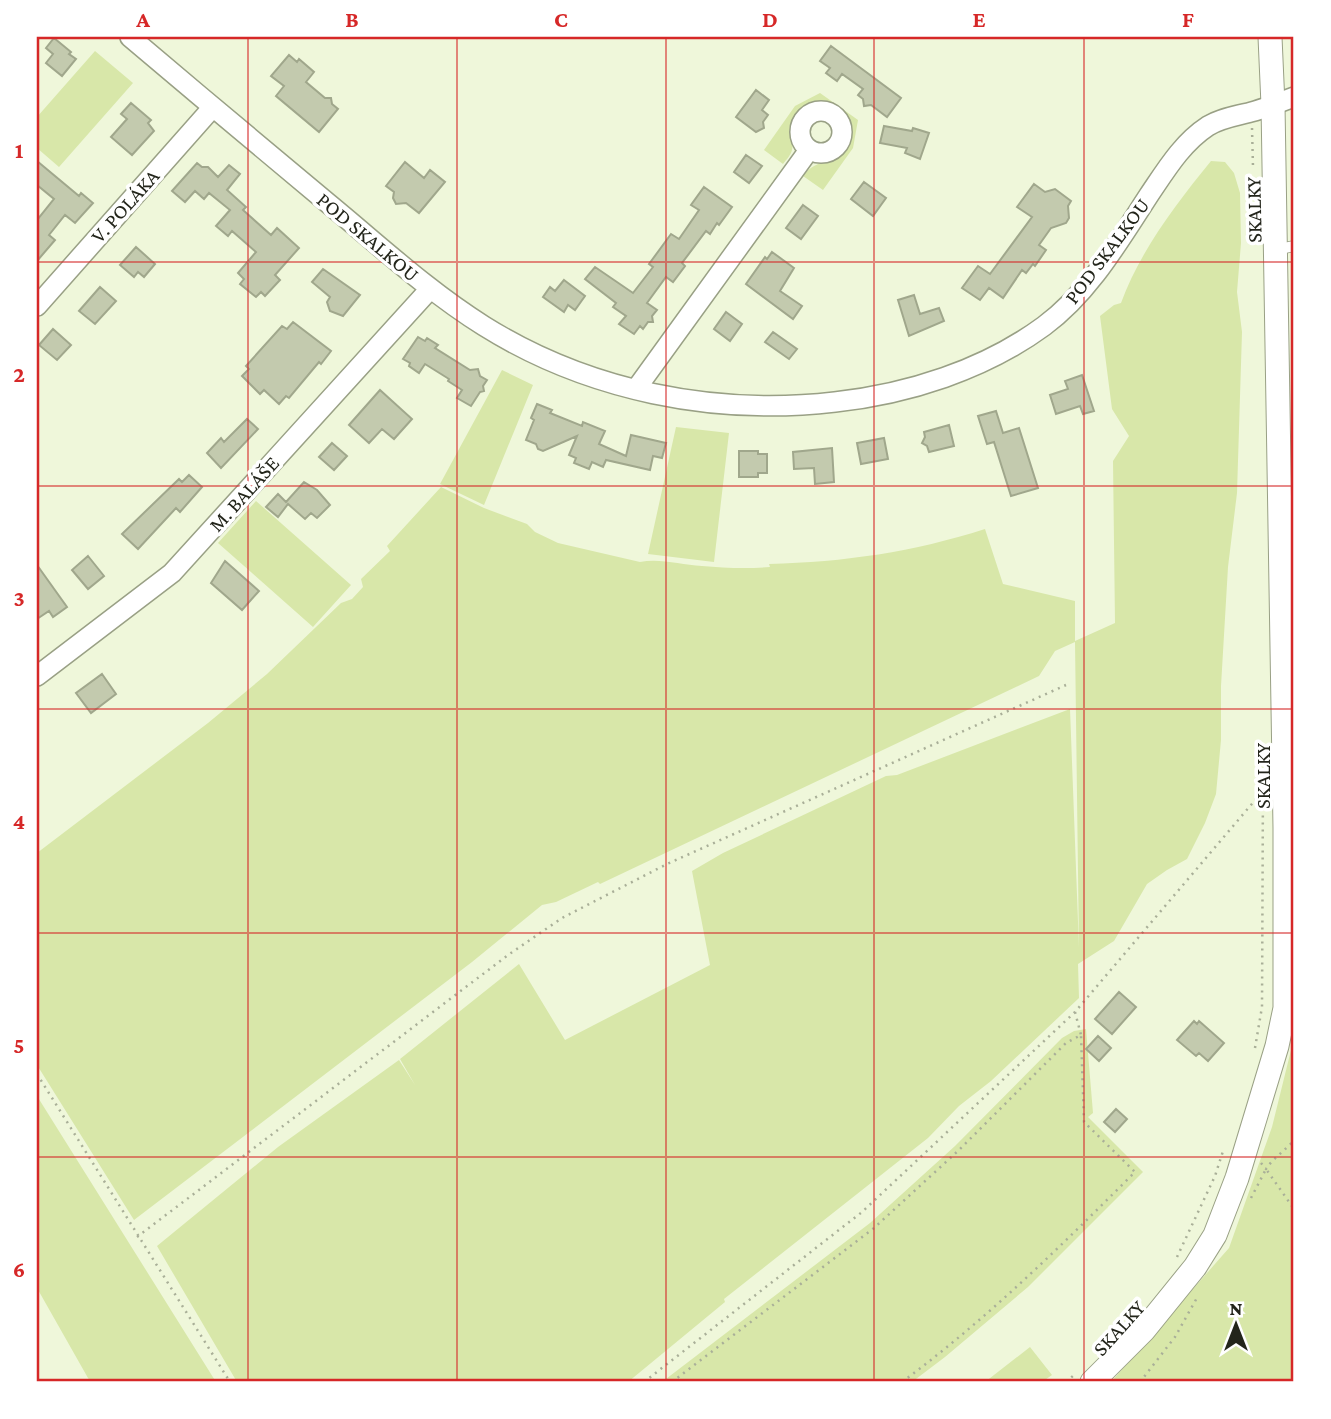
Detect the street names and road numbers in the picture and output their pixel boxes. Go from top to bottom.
street label: V. POLÁKA [86,164,164,248]
street label: SKALKY [1241,176,1267,243]
street label: POD SKALKOU [312,187,424,287]
street label: POD SKALKOU [1060,193,1154,309]
street label: M. BALÁŠE [204,451,284,537]
street label: SKALKY [1251,742,1275,809]
street label: SKALKY [1088,1295,1151,1361]

